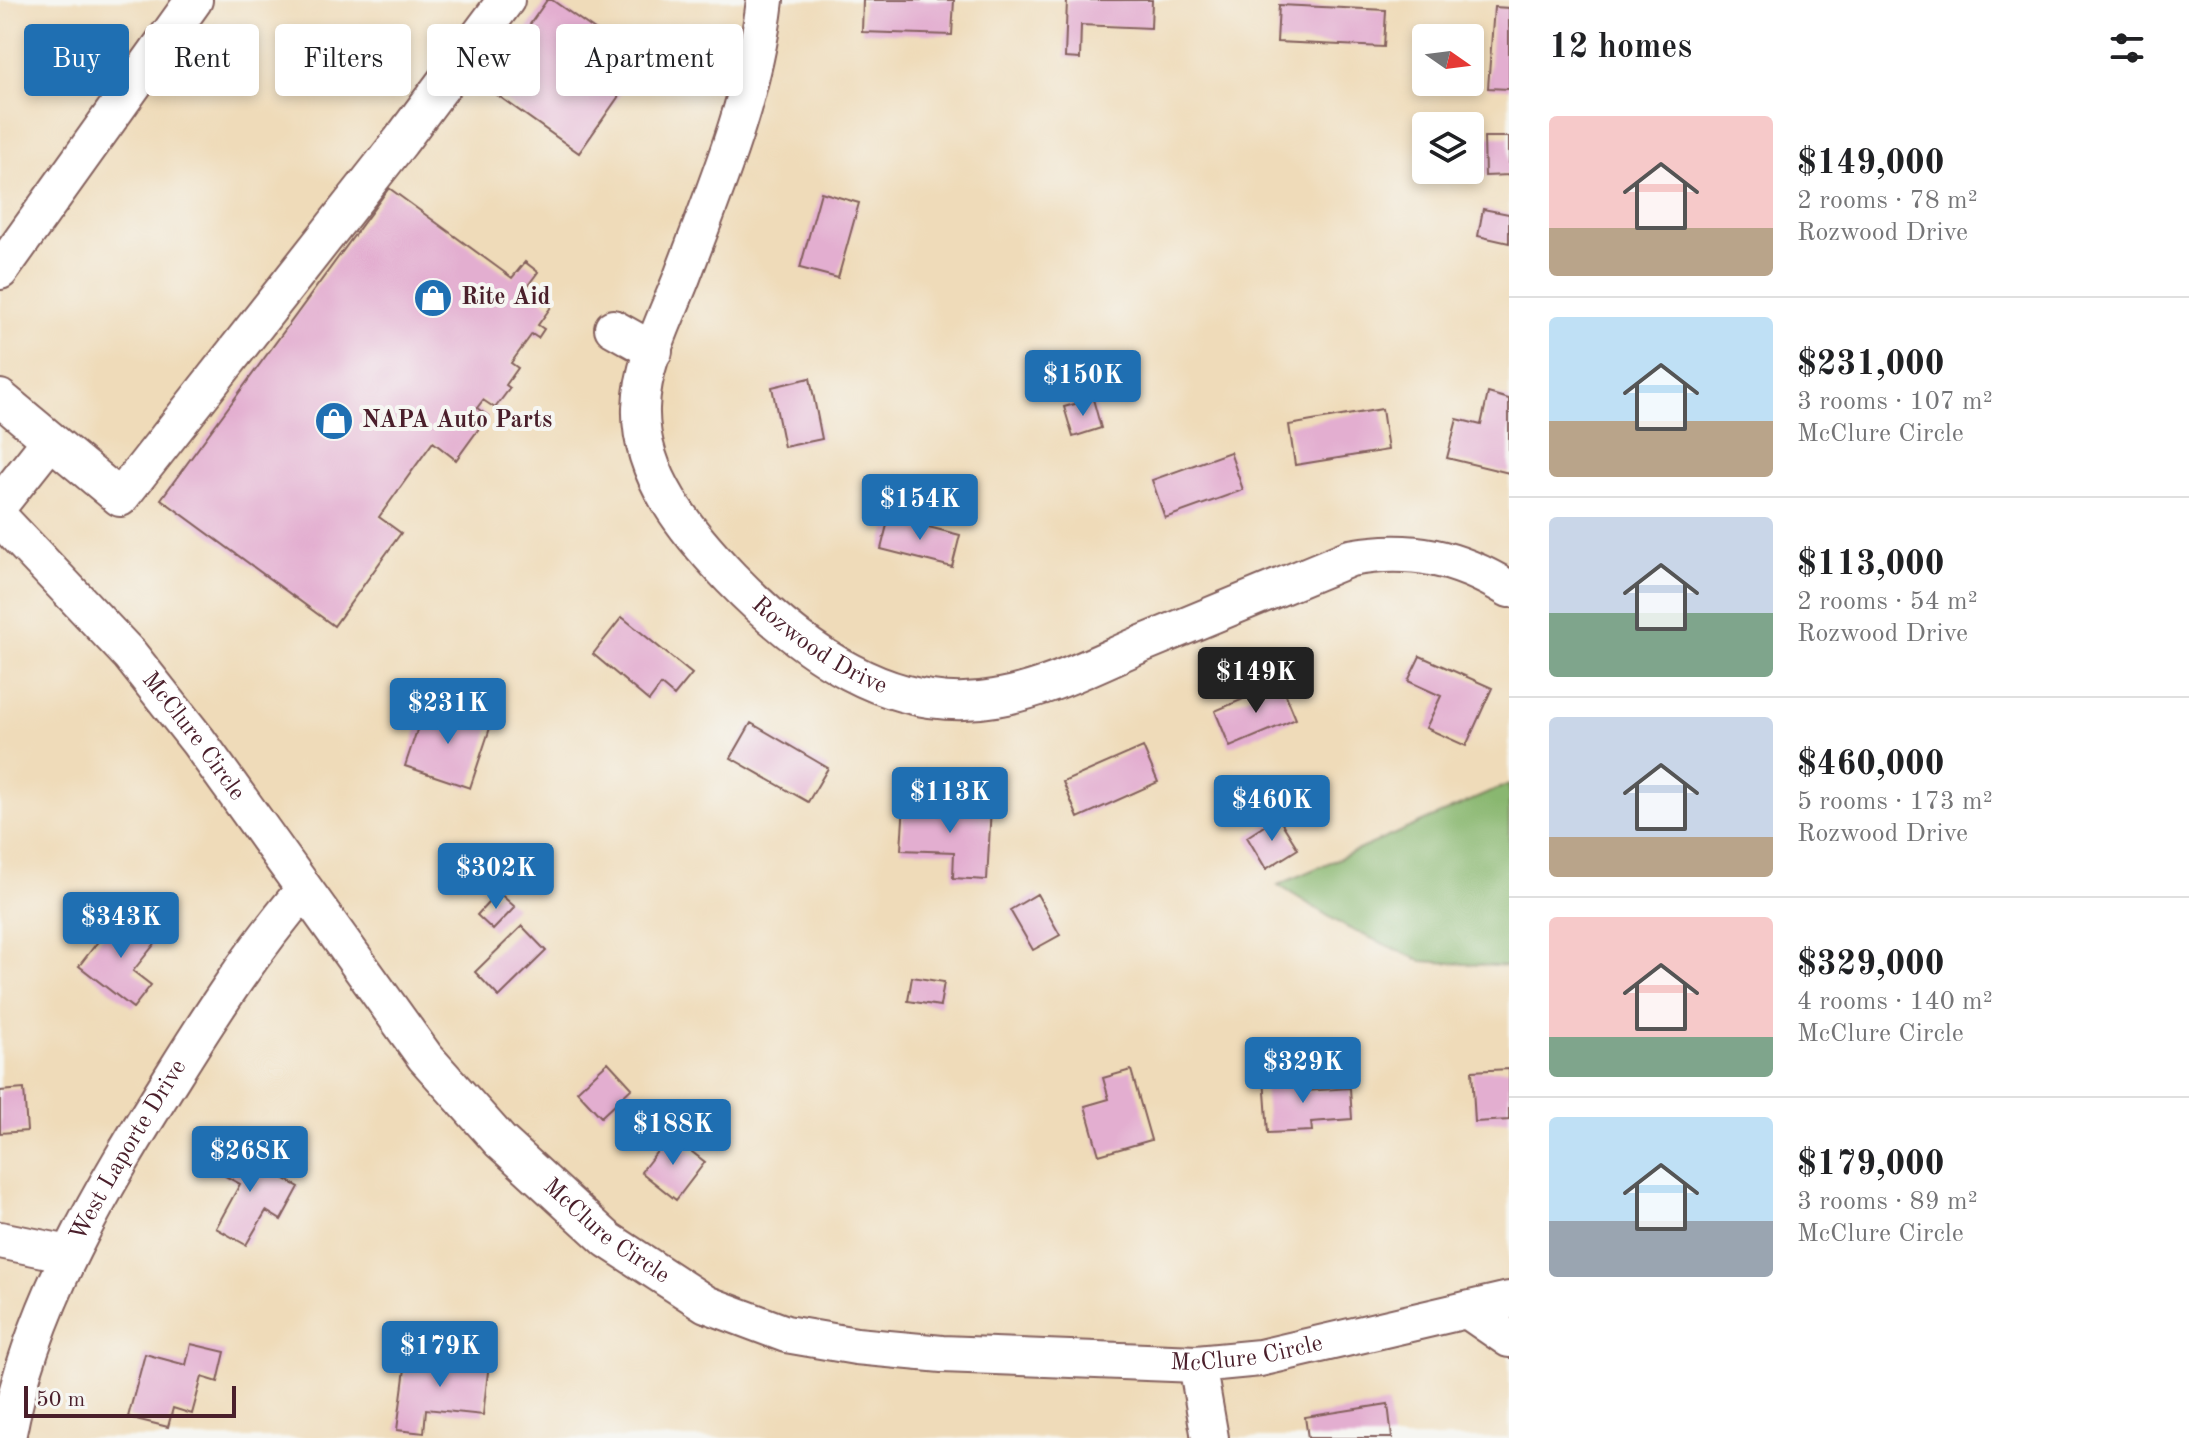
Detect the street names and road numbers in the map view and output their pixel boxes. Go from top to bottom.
street label: Rozwood Drive [747,593,890,699]
street label: McClure Circle [137,668,249,805]
street label: West Laporte Drive [67,1056,192,1245]
street label: McClure Circle [538,1175,673,1288]
street label: McClure Circle [1170,1332,1325,1376]

